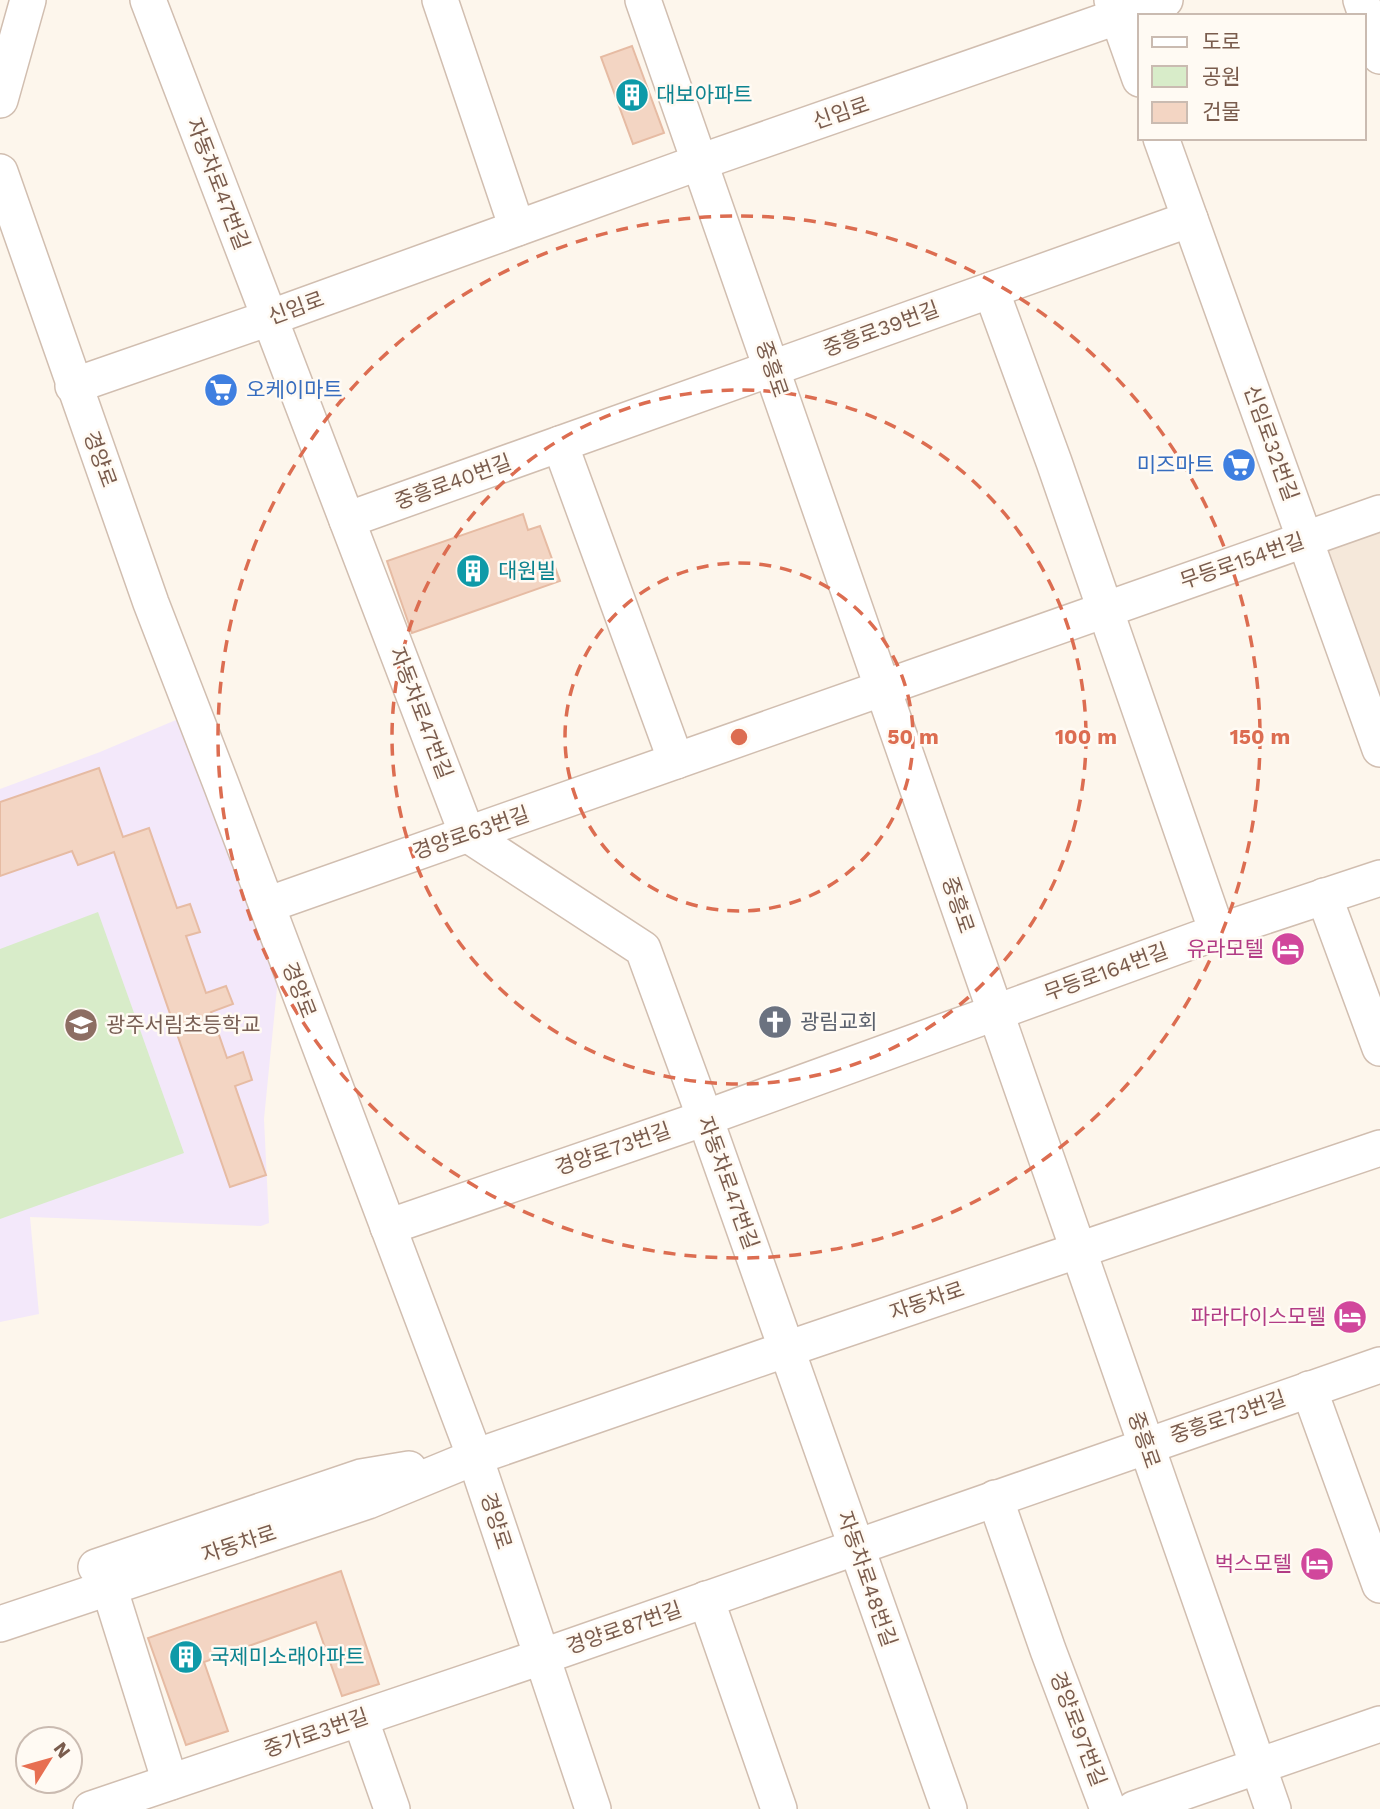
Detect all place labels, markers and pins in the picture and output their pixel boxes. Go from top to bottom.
building icon: 대보아파트 [613,76,651,114]
place label: 대보아파트 [656,82,753,107]
supermarket icon: 오케이마트 [202,371,240,409]
place label: 오케이마트 [246,377,343,402]
supermarket icon: 미즈마트 [1220,446,1258,484]
place label: 미즈마트 [1137,452,1214,477]
building icon: 대원빌 [454,552,492,590]
place label: 대원빌 [498,558,556,583]
centre of rings [727,725,751,749]
hotel icon: 유라모텔 [1269,930,1307,968]
place label: 유라모텔 [1187,936,1264,961]
church icon: 광림교회 [756,1003,794,1041]
school or university icon: 광주서림초등학교 [62,1006,100,1044]
place label: 광림교회 [800,1009,877,1034]
place label: 광주서림초등학교 [106,1012,261,1037]
hotel icon: 파라다이스모텔 [1331,1298,1369,1336]
place label: 파라다이스모텔 [1191,1304,1326,1329]
hotel icon: 벅스모텔 [1298,1545,1336,1583]
place label: 벅스모텔 [1215,1551,1292,1576]
building icon: 국제미소래아파트 [167,1638,205,1676]
place label: 국제미소래아파트 [210,1644,365,1669]

